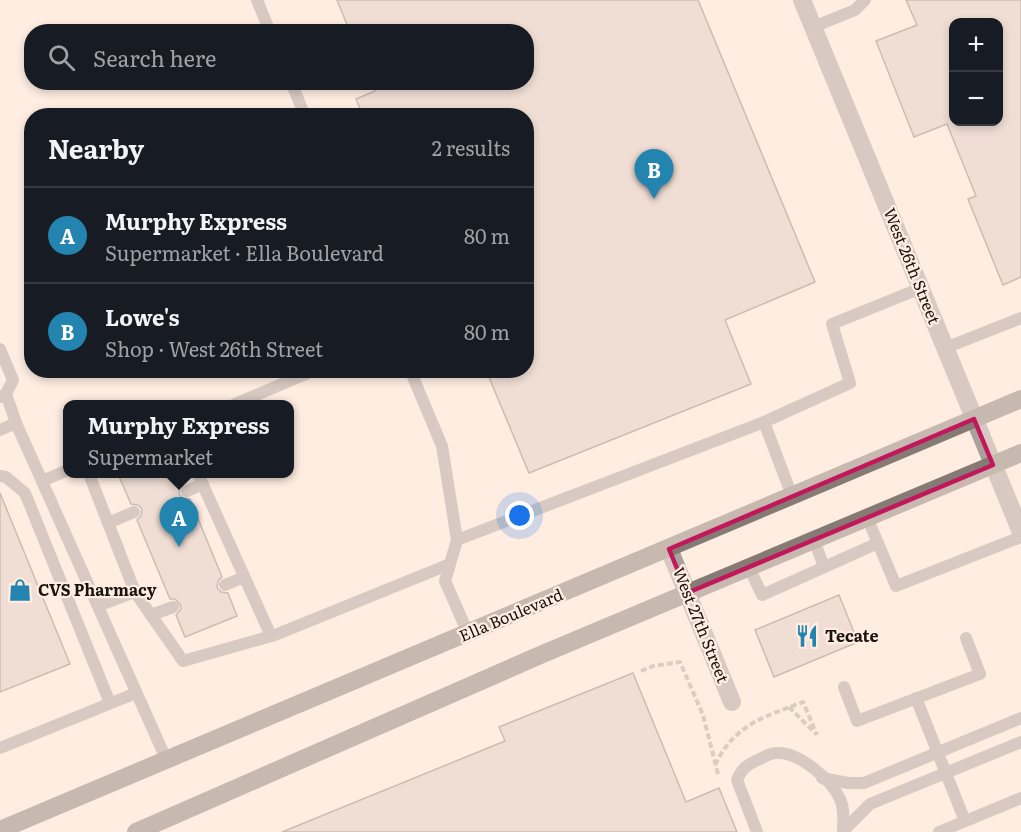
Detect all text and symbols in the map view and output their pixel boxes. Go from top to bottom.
map controls [949,18,1003,126]
button: + [949,18,1003,72]
search box [24,24,534,90]
icon: search [45,41,78,74]
text: Search here [93,41,216,74]
button: − [949,72,1003,126]
text: Nearby [48,128,144,167]
text: 2 results [432,132,510,162]
pin: B [634,150,674,199]
text: Murphy Express [105,204,287,237]
street label: West 26th Street [879,204,947,328]
text: A [60,220,75,250]
text: 80 m [464,220,510,250]
text: Supermarket · Ella Boulevard [105,237,384,267]
text: Lowe's [105,300,180,333]
text: B [61,316,74,346]
text: 80 m [464,316,510,346]
text: Shop · West 26th Street [105,333,323,363]
popup [63,400,294,478]
text: Murphy Express [87,408,270,441]
text: Supermarket [87,441,213,471]
pin: A [160,498,198,547]
your location [505,501,534,530]
street label: West 27th Street [668,563,736,687]
shop icon: CVS Pharmacy [7,577,33,603]
place label: CVS Pharmacy [38,577,157,601]
street label: Ella Boulevard [455,581,566,647]
restaurant icon: Tecate [794,623,820,649]
place label: Tecate [825,623,878,647]

